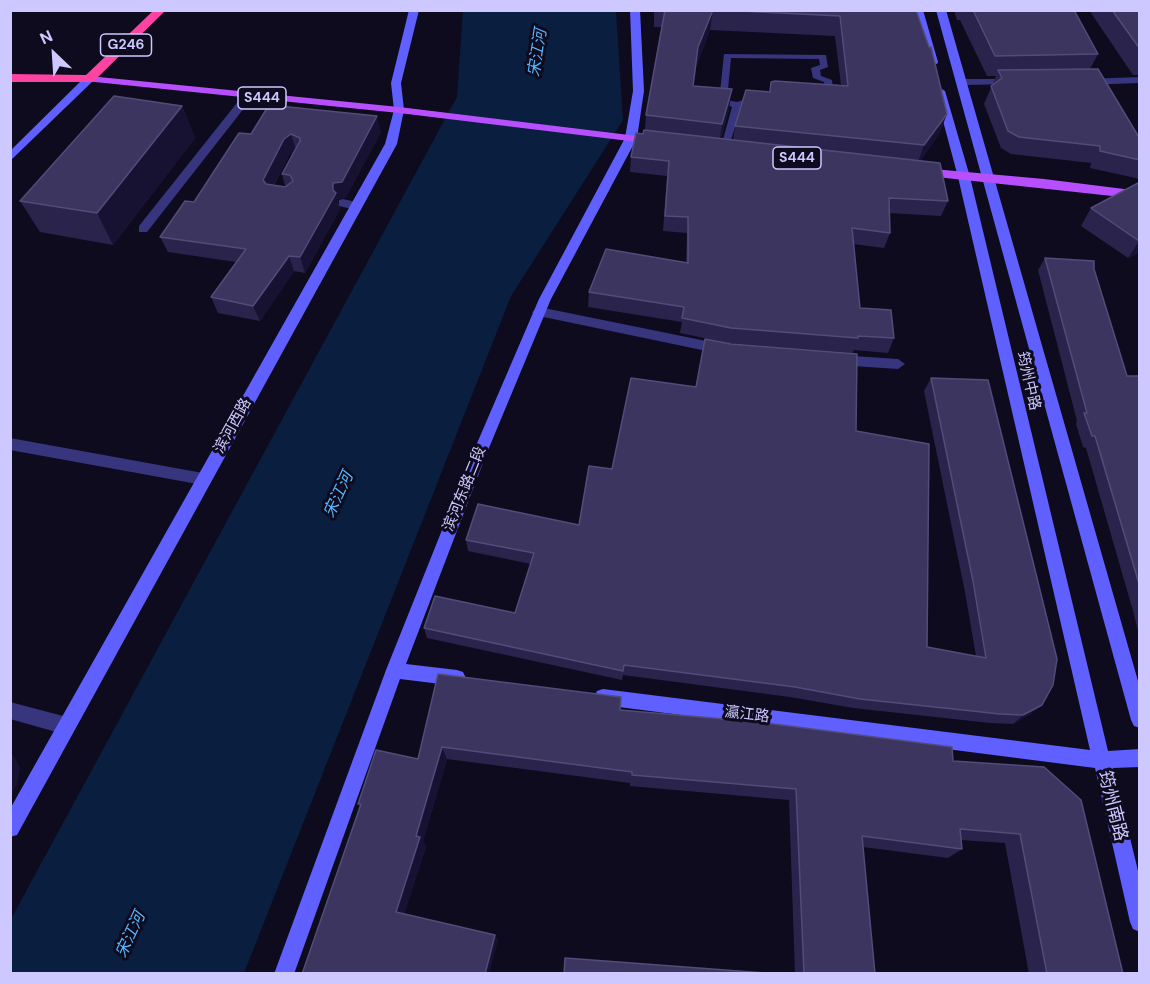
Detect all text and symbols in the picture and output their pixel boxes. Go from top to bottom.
north arrow [24,24,84,84]
text: N [36,25,56,49]
water label: 宋江河 [525,28,551,78]
road number: G246 [100,34,152,56]
road number: S444 [238,87,286,109]
road number: S444 [773,147,821,169]
street label: 筠州中路 [1012,350,1044,412]
street label: 滨河西路 [211,395,255,457]
street label: 滨河东路二段 [440,444,490,534]
water label: 宋江河 [320,469,358,521]
street label: 瀛江路 [724,703,770,727]
street label: 筠州南路 [1093,768,1131,844]
water label: 宋江河 [112,909,150,961]

